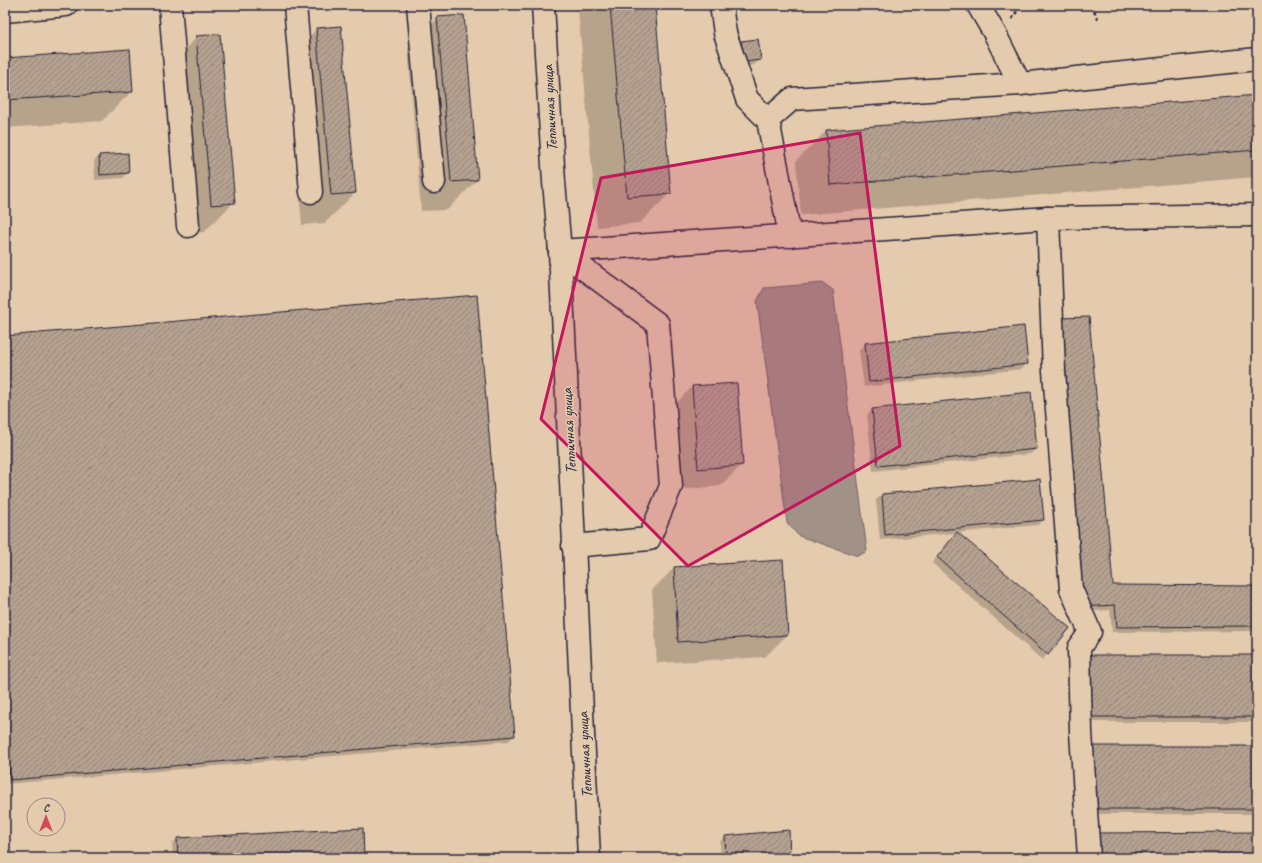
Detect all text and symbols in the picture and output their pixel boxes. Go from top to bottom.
street label: Тепличная улица [538,63,562,151]
street label: Тепличная улица [557,386,581,474]
street label: Тепличная улица [573,710,597,798]
north arrow [26,797,66,837]
text: С [43,800,50,814]

